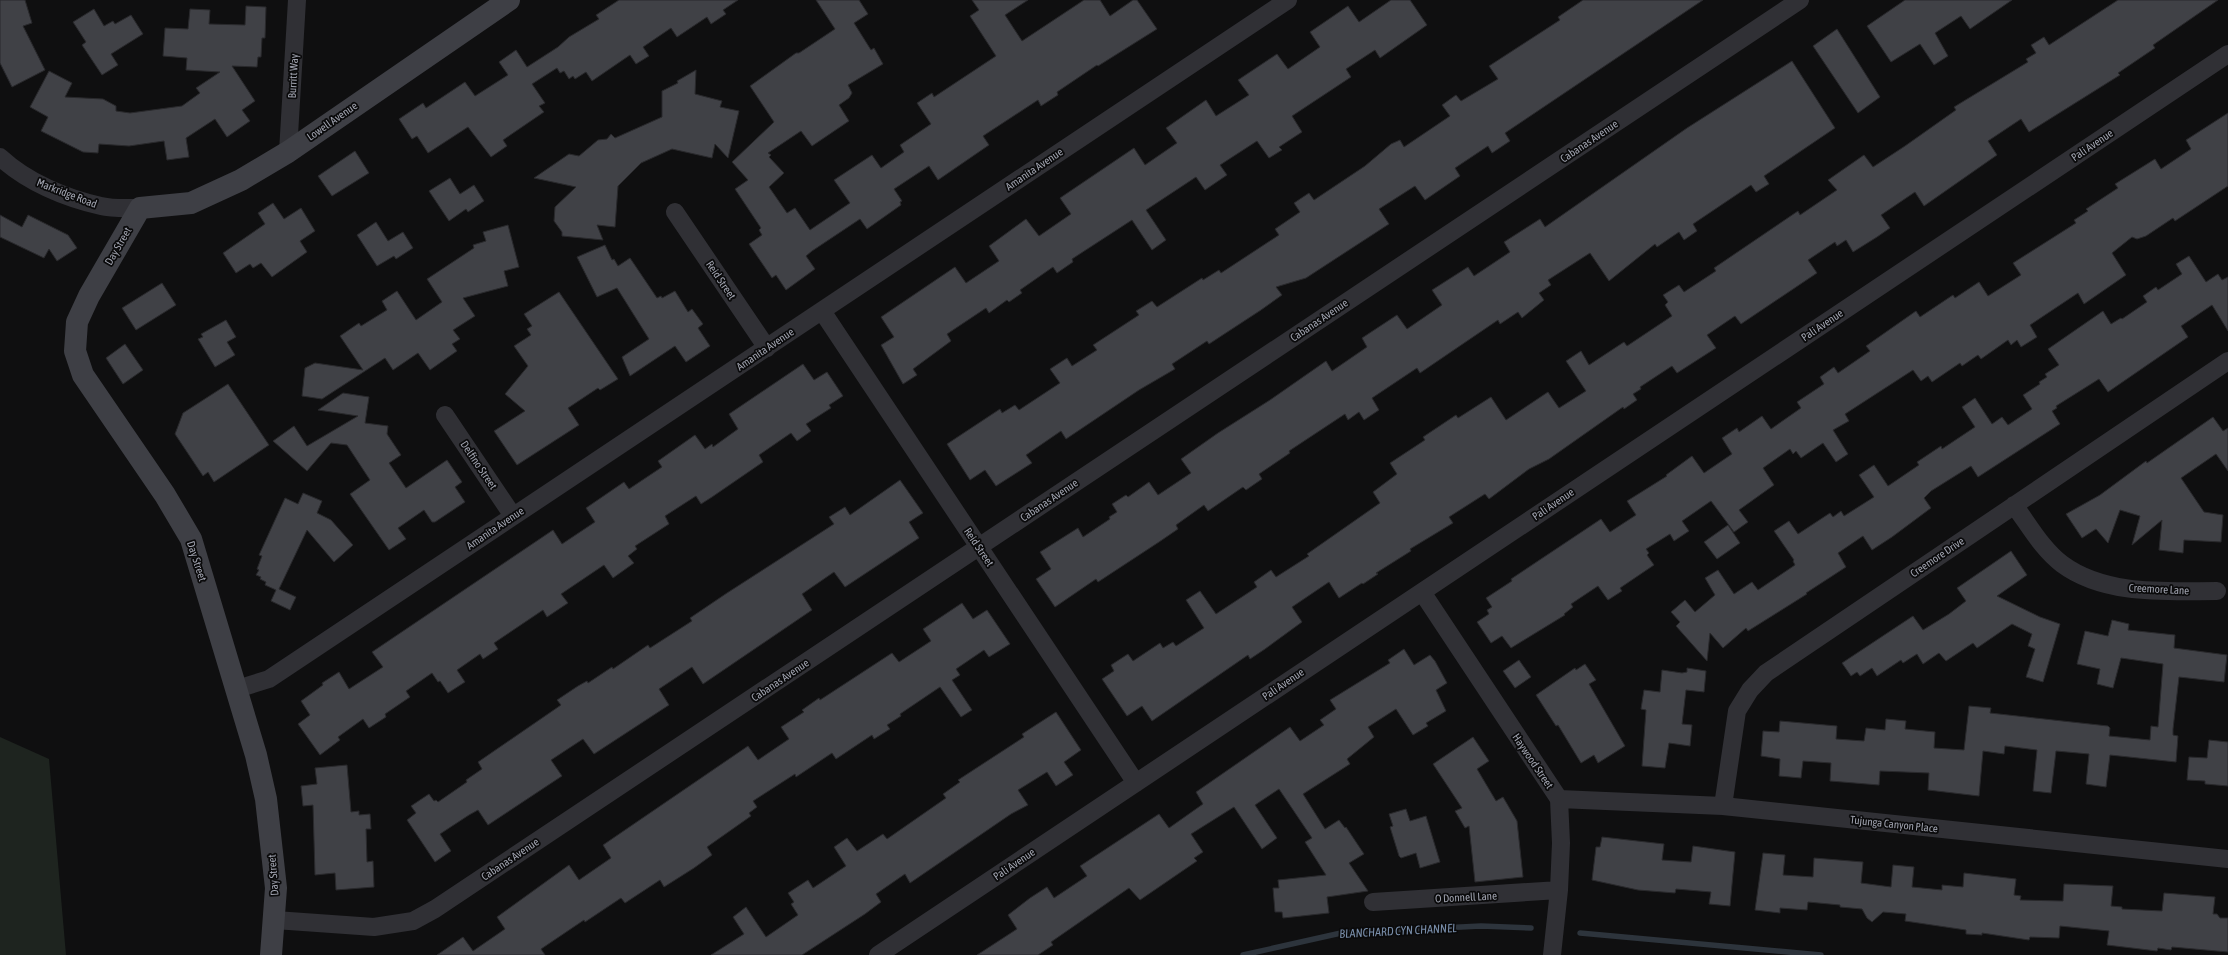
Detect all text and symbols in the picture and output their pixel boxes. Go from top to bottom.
street label: Burritt Way [286,53,300,99]
street label: Lowell Avenue [305,99,359,143]
street label: Cabanas Avenue [1558,117,1620,165]
street label: Pali Avenue [2069,127,2115,163]
street label: Amanita Avenue [1003,145,1065,193]
street label: Markridge Road [35,176,99,210]
street label: Day Street [102,225,134,267]
street label: Reid Street [704,258,738,302]
street label: Cabanas Avenue [1288,296,1350,344]
street label: Pali Avenue [1799,307,1845,343]
street label: Amanita Avenue [734,325,796,373]
street label: Delfino Street [458,439,500,491]
street label: Cabanas Avenue [1018,476,1080,524]
street label: Pali Avenue [1530,486,1576,522]
street label: Amanita Avenue [464,504,526,552]
street label: Reid Street [962,525,996,569]
street label: Creemore Drive [1908,535,1966,579]
street label: Day Street [185,539,209,583]
street label: Creemore Lane [2128,581,2190,597]
street label: Cabanas Avenue [749,656,811,704]
street label: Pali Avenue [1260,666,1306,702]
street label: Haywood Street [1510,731,1556,791]
street label: Tujunga Canyon Place [1849,813,1939,835]
street label: Cabanas Avenue [479,835,541,883]
street label: Pali Avenue [991,846,1037,882]
street label: Day Street [266,854,280,896]
street label: O Donnell Lane [1435,889,1497,905]
water label: BLANCHARD CYN CHANNEL [1339,921,1457,941]

